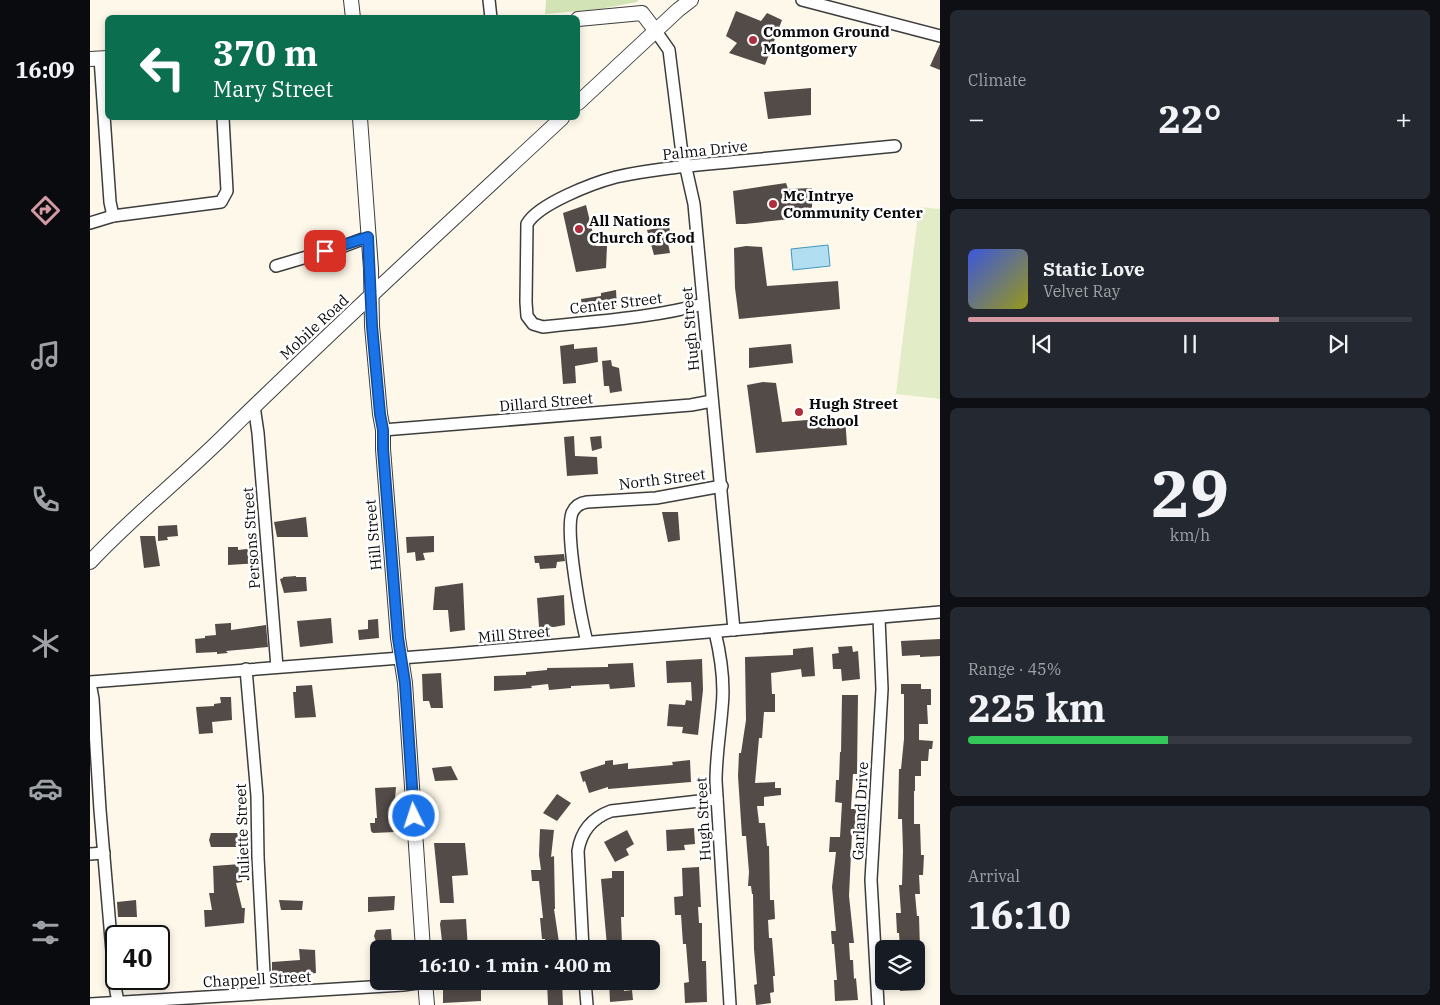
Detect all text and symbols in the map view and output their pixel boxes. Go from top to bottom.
place label: Common Ground Montgomery [763,22,890,58]
text: 370 m [213,30,318,76]
marker: Common Ground Montgomery [747,34,759,46]
icon: left [130,35,195,100]
text: 16:09 [15,55,75,84]
text: Climate [968,70,1026,90]
text: Mary Street [213,74,333,103]
text: 22° [1158,94,1222,143]
text: − [968,100,985,137]
text: + [1395,100,1412,137]
street label: Palma Drive [661,136,749,164]
place label: Mc Intrye Community Center [783,186,923,222]
icon: directions [28,193,63,228]
marker: Mc Intrye Community Center [767,198,779,210]
place label: All Nations Church of God [589,211,696,247]
marker: All Nations Church of God [573,223,585,235]
pin [304,230,346,272]
icon: arrive [311,237,339,265]
text: Static Love [1043,257,1145,281]
text: Velvet Ray [1043,281,1120,301]
street label: Hugh Street [677,286,703,372]
street label: Center Street [569,288,663,318]
street label: Mobile Road [276,290,352,364]
icon: previous [1028,330,1056,358]
icon: pause [1176,330,1204,358]
icon: next [1324,330,1352,358]
icon: music [28,338,63,373]
street label: Dillard Street [498,388,594,416]
place label: Hugh Street School [809,394,898,430]
marker: Hugh Street School [793,406,805,418]
text: 29 [1151,450,1229,535]
street label: North Street [618,464,706,494]
icon: phone [28,482,63,517]
street label: Persons Street [238,486,264,590]
street label: Hill Street [360,499,386,571]
text: km/h [1170,525,1210,545]
street label: Mill Street [477,621,551,647]
icon: climate [28,626,63,661]
text: Range · 45% [968,659,1061,679]
text: 225 km [968,683,1106,732]
street label: Garland Drive [848,761,872,861]
icon: car [28,771,63,806]
street label: Hugh Street [691,776,715,862]
street label: Juliette Street [231,783,253,881]
position arrow [387,789,439,841]
text: Arrival [968,866,1020,886]
text: 16:10 [968,890,1071,939]
icon: filters [28,915,63,950]
speed limit sign: 40 [105,925,170,990]
map controls [875,940,925,990]
button: layers [875,940,925,990]
text: 16:10 · 1 min · 400 m [419,953,611,977]
street label: Chappell Street [202,967,312,991]

